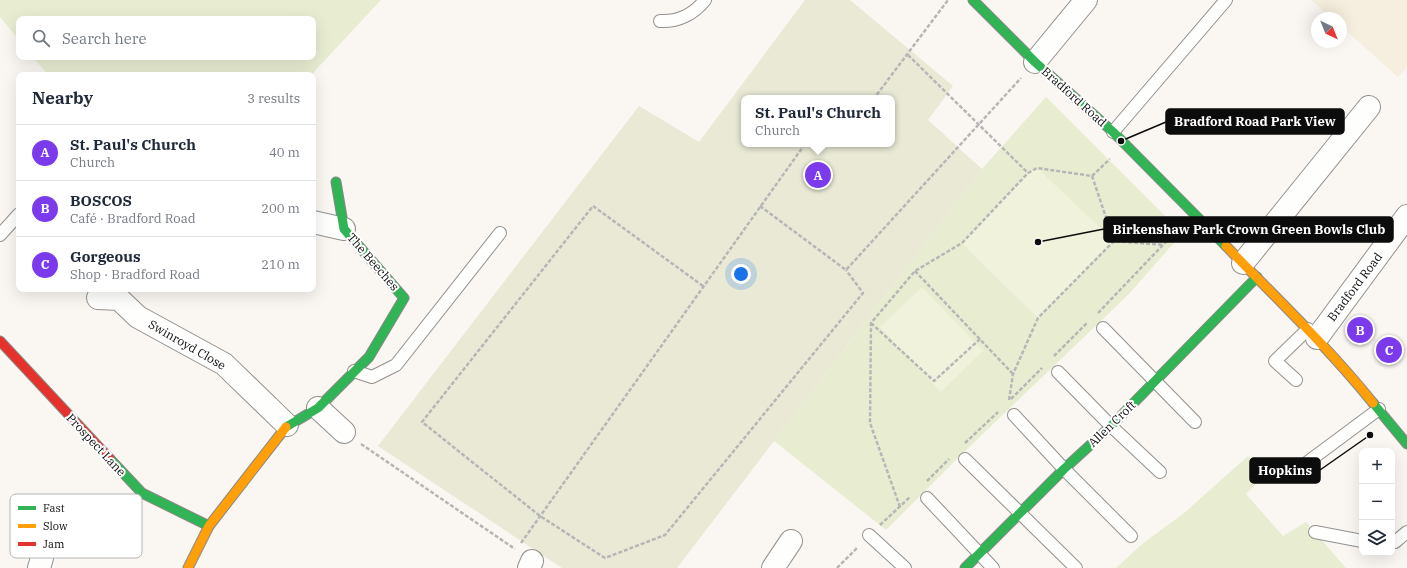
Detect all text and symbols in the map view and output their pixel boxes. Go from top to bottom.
north arrow [1311,12,1347,48]
search box [16,16,316,60]
icon: search [30,27,52,49]
text: Search here [62,29,147,48]
street label: Bradford Road [1039,64,1110,130]
text: Nearby [32,87,93,109]
text: 3 results [247,90,300,107]
popup [741,95,895,147]
text: St. Paul's Church [755,103,881,122]
callout: Bradford Road Park View [1166,109,1344,134]
text: Bradford Road Park View [1174,113,1337,130]
text: Church [755,122,800,139]
text: St. Paul's Church [70,135,196,154]
text: A [40,144,50,161]
text: 40 m [269,144,300,161]
text: Church [70,154,115,171]
pin: A [805,160,831,190]
text: BOSCOS [70,191,132,210]
text: B [40,200,50,217]
text: 200 m [261,200,300,217]
text: Café · Bradford Road [70,210,196,227]
callout: Birkenshaw Park Crown Green Bowls Club [1104,217,1393,242]
text: Birkenshaw Park Crown Green Bowls Club [1113,221,1385,238]
street label: The Beeches [344,230,403,294]
text: Gorgeous [70,247,141,266]
street label: Bradford Road [1324,249,1385,324]
text: C [41,256,49,273]
text: 210 m [261,256,300,273]
your location [731,264,751,284]
text: Shop · Bradford Road [70,266,200,283]
pin: B [1347,315,1373,345]
street label: Swinroyd Close [146,316,229,373]
pin: C [1376,335,1402,365]
street label: Allen Croft [1085,397,1139,450]
street label: Prospect Lane [64,410,129,479]
map controls [1359,448,1395,556]
button: + [1359,448,1395,484]
callout: Hopkins [1250,458,1320,483]
text: Hopkins [1258,462,1312,479]
button: − [1359,484,1395,520]
legend [10,494,142,558]
text: Fast [43,501,65,515]
text: Slow [43,519,68,533]
button: layers [1359,520,1395,556]
text: Jam [43,537,65,551]

